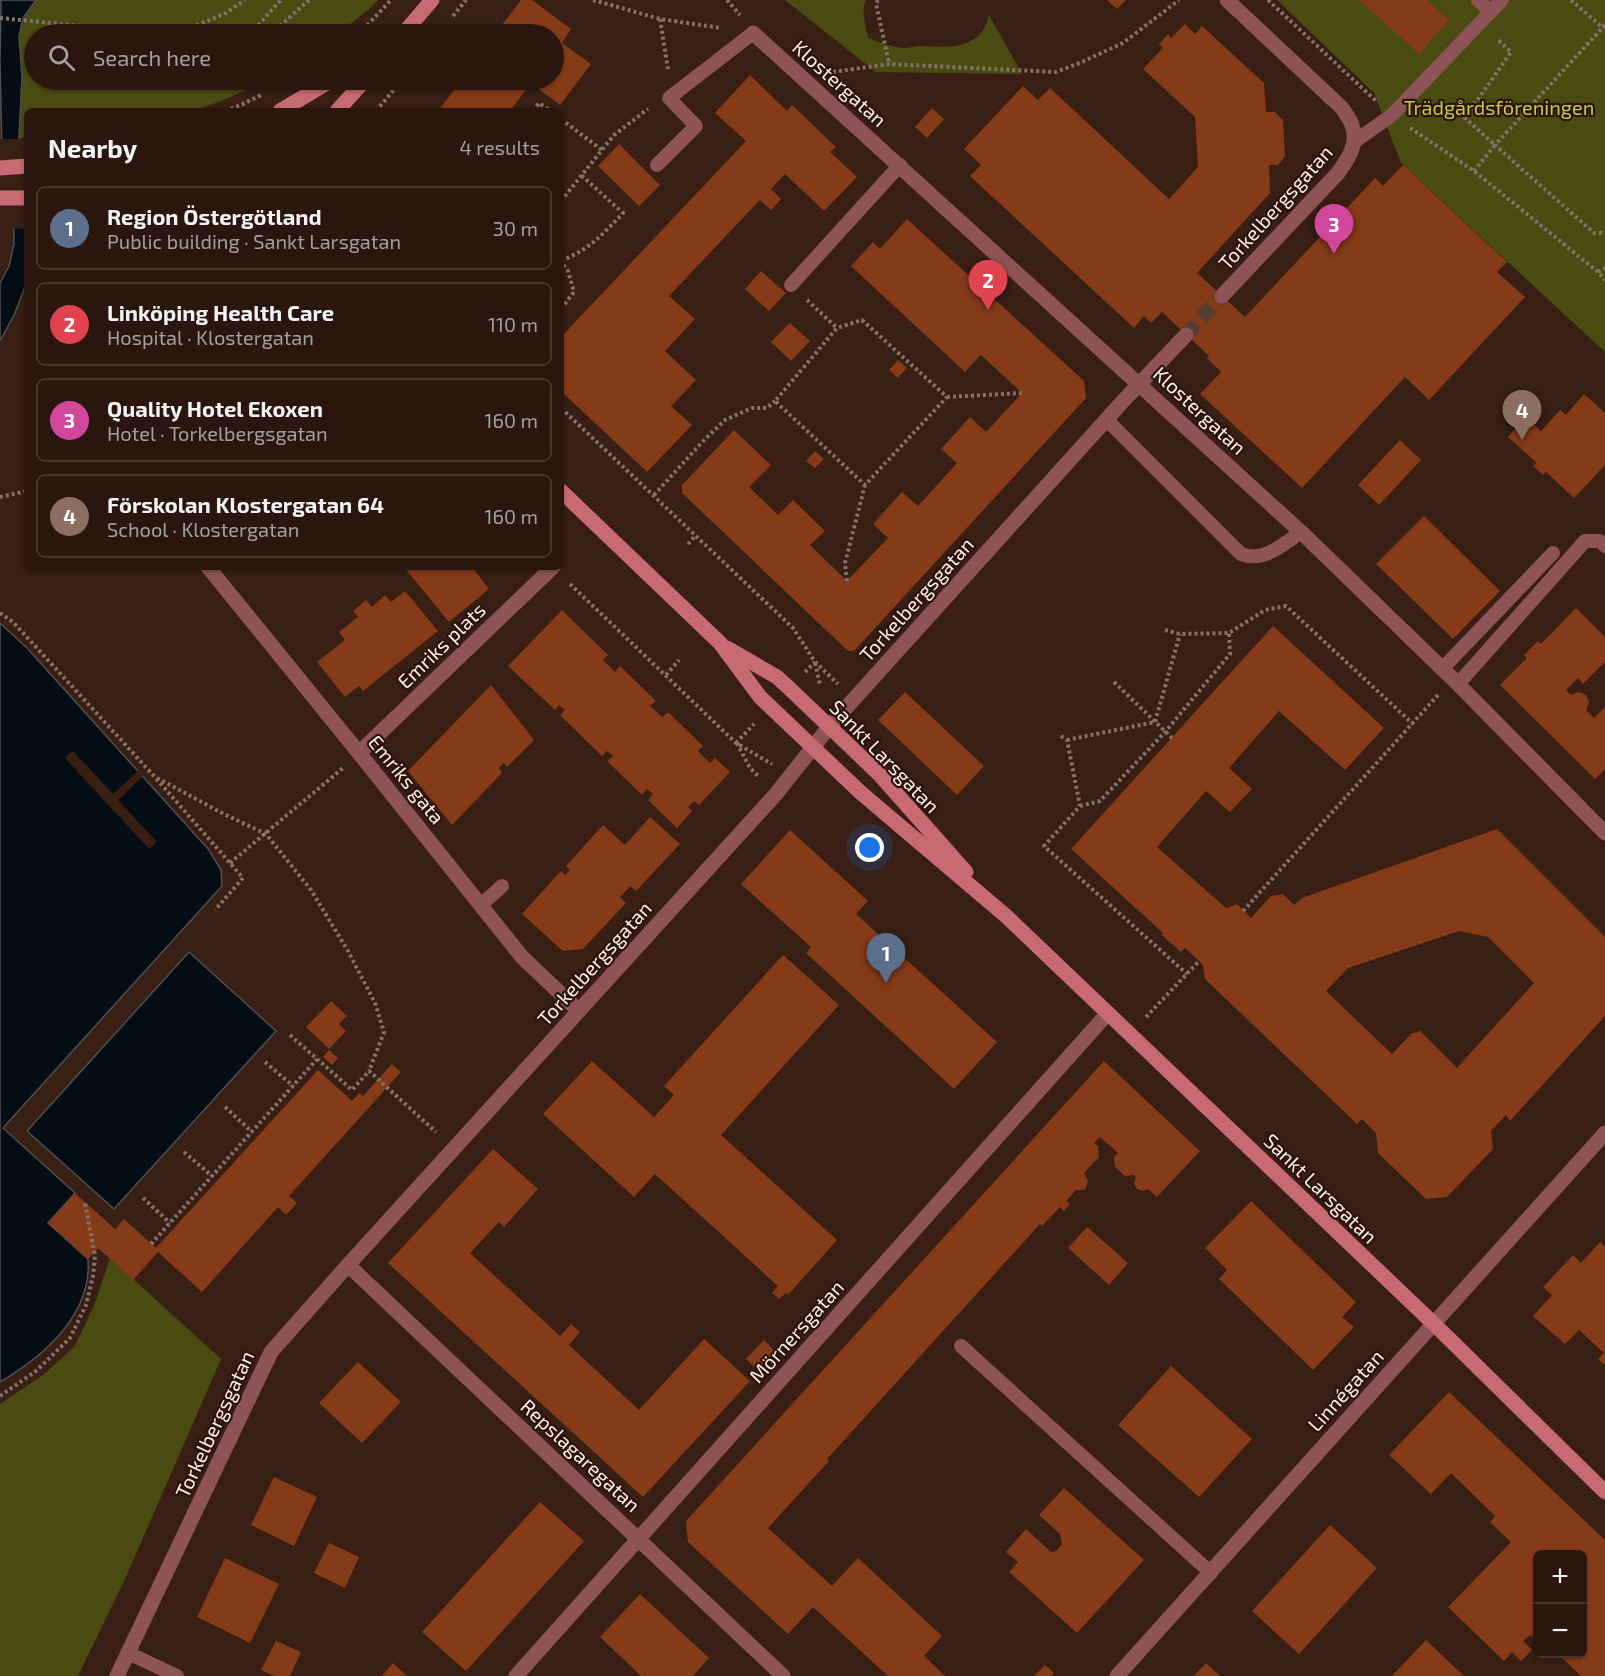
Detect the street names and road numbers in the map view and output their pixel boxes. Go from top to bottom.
street label: Klostergatan [788,35,892,131]
street label: Torkelbergsgatan [1213,140,1337,274]
street label: Klostergatan [1149,361,1251,459]
street label: Torkelbergsgatan [854,532,978,666]
street label: Emriks plats [392,597,490,693]
street label: Sankt Larsgatan [825,695,945,817]
street label: Emriks gata [364,730,450,828]
street label: Torkelbergsgatan [532,896,656,1030]
street label: Sankt Larsgatan [1260,1128,1382,1248]
street label: Mörnersgatan [744,1275,848,1387]
street label: Linnégatan [1302,1344,1388,1436]
street label: Torkelbergsgatan [170,1347,258,1501]
street label: Repslagaregatan [516,1394,646,1516]

